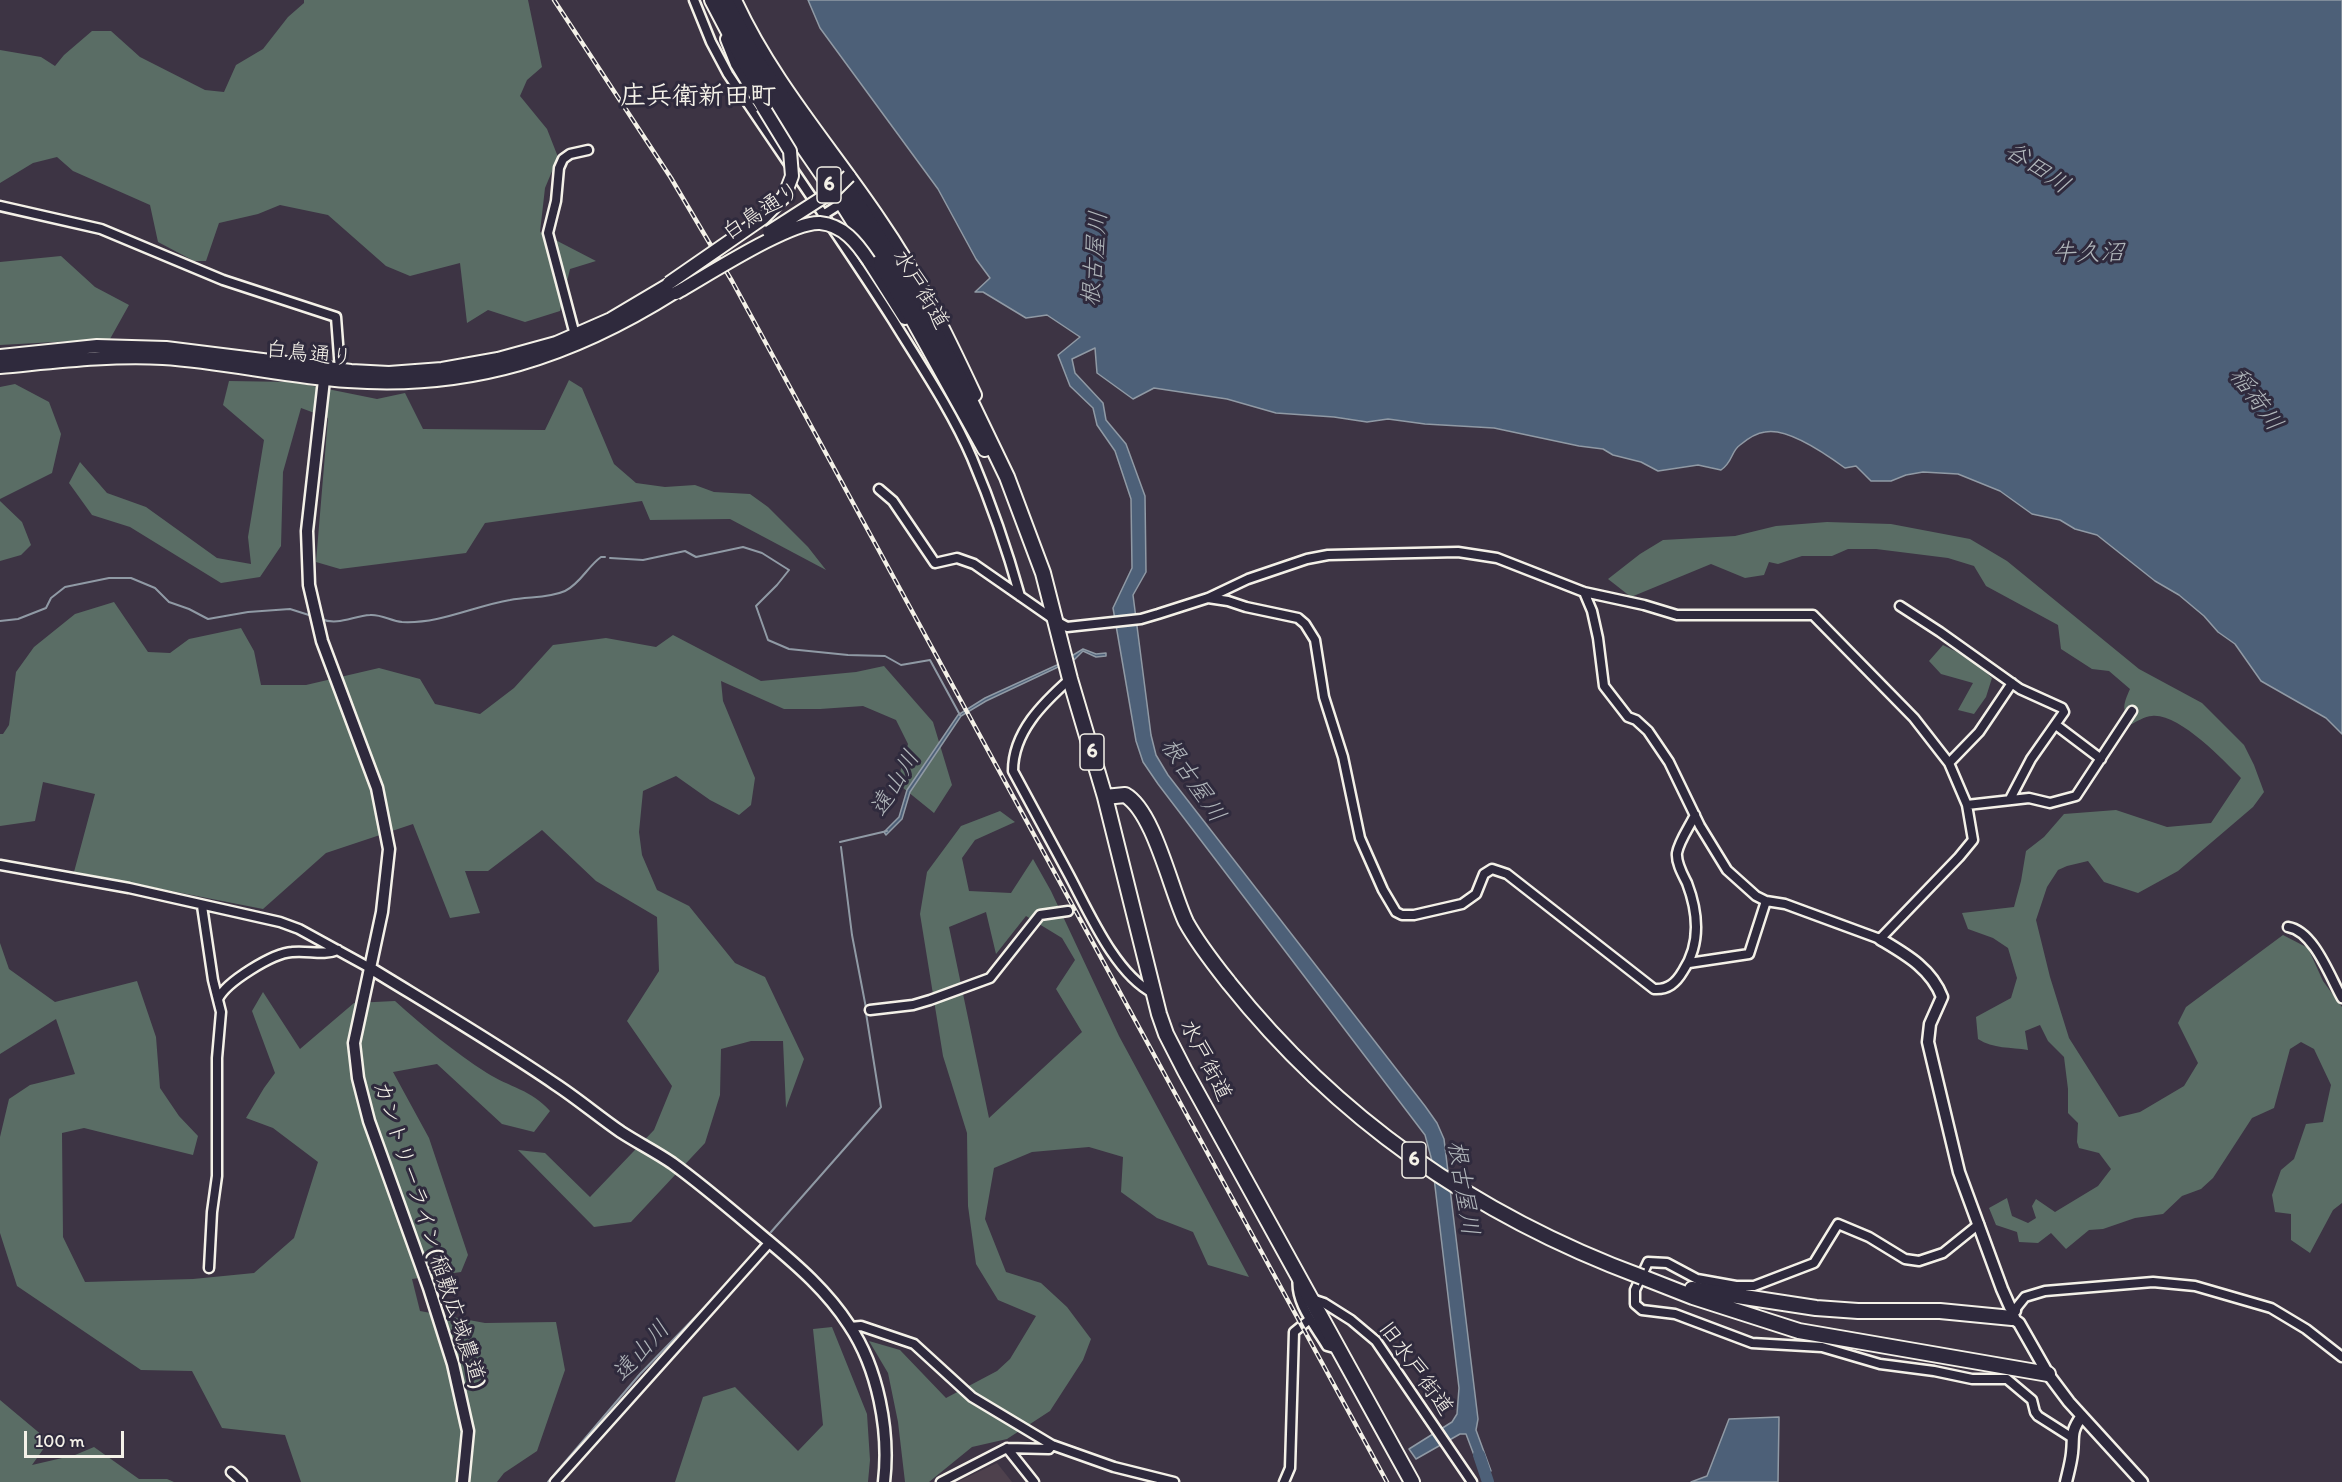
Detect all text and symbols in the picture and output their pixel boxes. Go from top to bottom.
district label: 庄兵衛新田町 [620,81,776,113]
water label: 谷田川 [1999,137,2075,201]
road number: 6 [817,167,841,203]
street label: 白鳥通り [718,177,806,247]
water label: 根古屋川 [1077,210,1115,308]
water label: 牛久沼 [2052,240,2124,268]
street label: 水戸街道 [886,245,954,335]
street label: 白鳥通り [264,337,354,373]
water label: 稲荷川 [2222,362,2288,438]
water label: 根古屋川 [1153,733,1231,829]
road number: 6 [1080,734,1104,770]
water label: 遠山川 [865,746,927,822]
street label: 水戸街道 [1173,1016,1237,1106]
street label: カントリーライン(稲敷広域農道) [367,1078,491,1392]
water label: 根古屋川 [1440,1138,1484,1238]
road number: 6 [1402,1142,1426,1178]
water label: 遠山川 [607,1316,677,1388]
street label: 旧水戸街道 [1372,1317,1458,1421]
scale bar [27,1419,128,1457]
text: 100 m [35,1430,85,1452]

